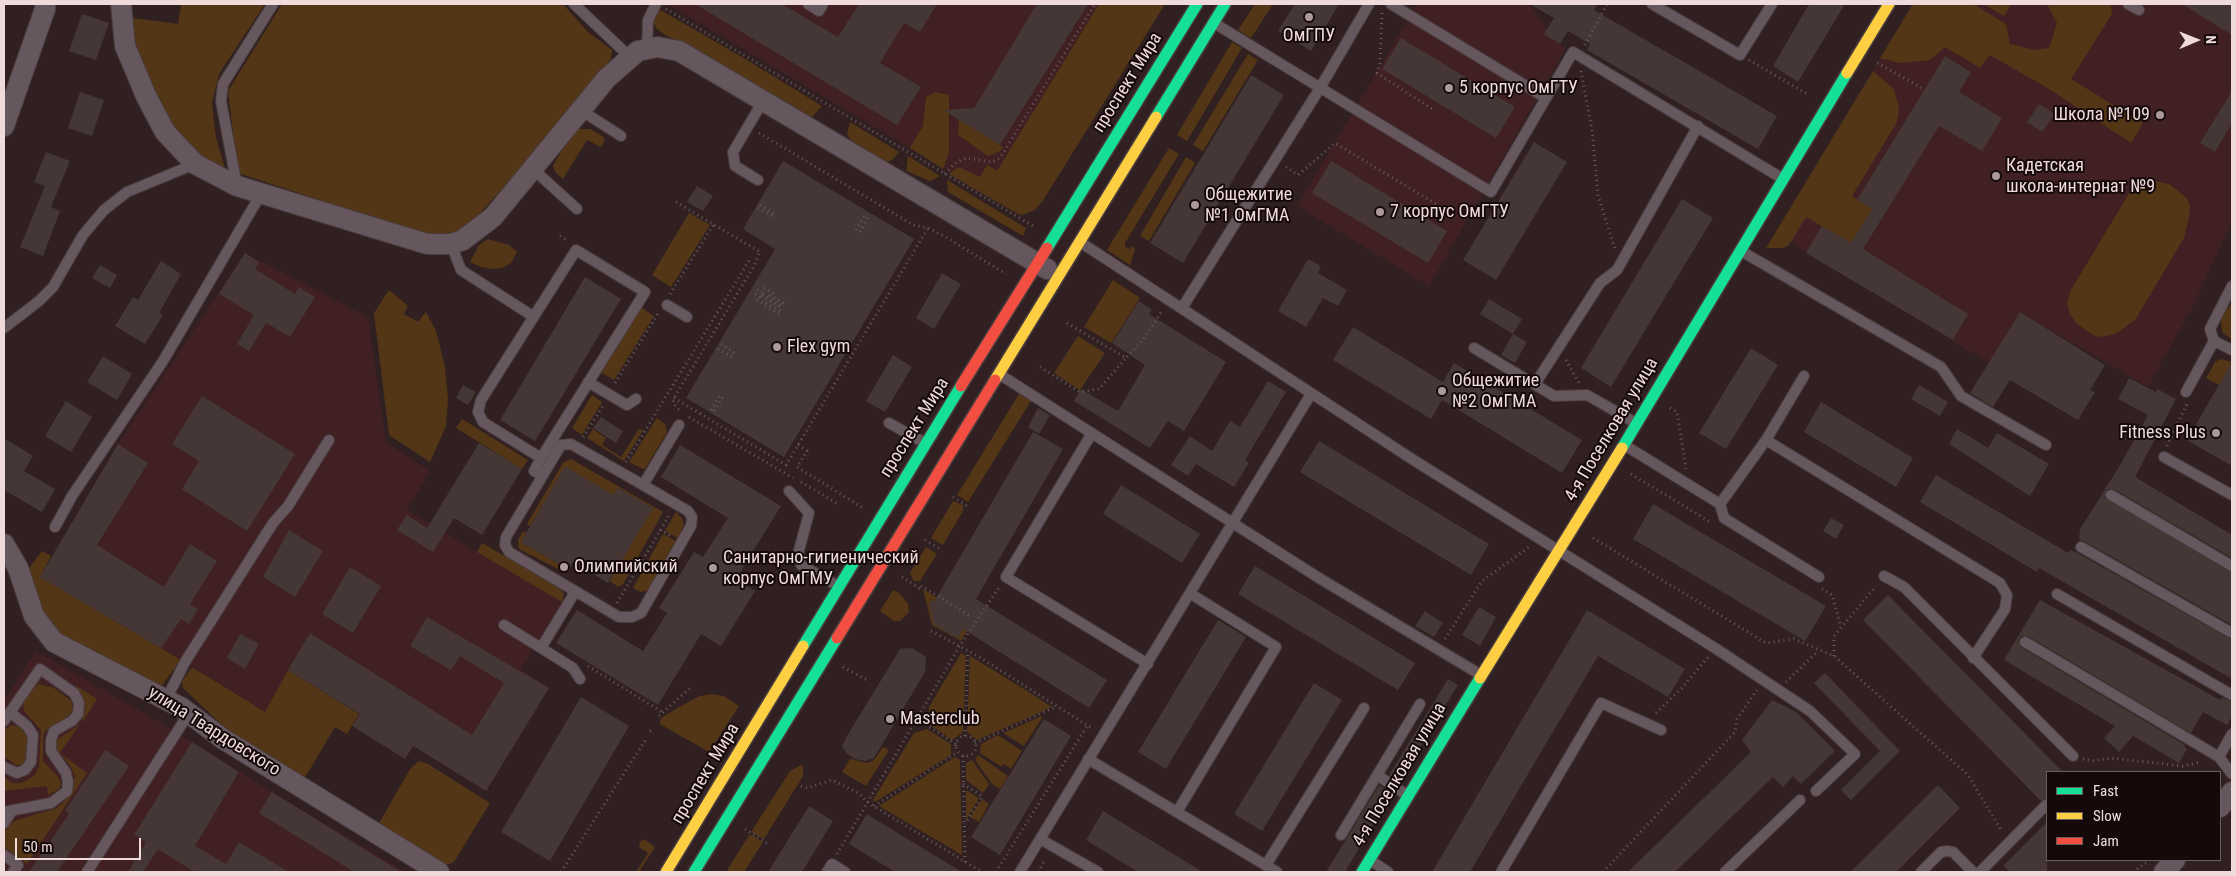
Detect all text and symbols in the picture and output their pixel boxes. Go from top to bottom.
marker: ОмГПУ [1303,11,1315,23]
north arrow [2171,15,2221,65]
place label: ОмГПУ [1283,25,1335,47]
street label: проспект Мира [1089,29,1167,137]
text: N [2203,35,2219,44]
place label: 5 корпус ОмГТУ [1459,77,1578,99]
marker: 5 корпус ОмГТУ [1443,82,1455,94]
place label: Школа №109 [2053,104,2150,126]
marker: Школа №109 [2154,109,2166,121]
place label: Кадетская школа-интернат №9 [2006,155,2155,198]
marker: Кадетская школа-интернат №9 [1990,170,2002,182]
place label: Общежитие №1 ОмГМА [1205,184,1292,226]
marker: Общежитие №1 ОмГМА [1189,199,1201,211]
place label: 7 корпус ОмГТУ [1390,201,1509,223]
marker: 7 корпус ОмГТУ [1374,206,1386,218]
place label: Flex gym [787,336,850,358]
marker: Flex gym [771,341,783,353]
street label: 4-я Поселковая улица [1561,354,1663,506]
place label: Общежитие №2 ОмГМА [1452,370,1539,412]
street label: проспект Мира [876,374,954,482]
marker: Общежитие №2 ОмГМА [1436,385,1448,397]
place label: Fitness Plus [2119,422,2206,444]
marker: Fitness Plus [2210,427,2222,439]
place label: Санитарно-гигиенический корпус ОмГМУ [723,547,919,590]
place label: Олимпийский [574,556,678,578]
marker: Олимпийский [558,561,570,573]
marker: Санитарно-гигиенический корпус ОмГМУ [707,562,719,574]
street label: улица Твардовского [144,683,284,781]
street label: 4-я Поселковая улица [1349,699,1451,851]
place label: Masterclub [900,708,980,730]
marker: Masterclub [884,713,896,725]
street label: проспект Мира [667,720,745,828]
legend [2046,771,2221,861]
text: Fast [2093,782,2118,800]
text: Slow [2093,807,2122,825]
scale bar [18,828,144,860]
text: Jam [2093,832,2119,850]
text: 50 m [23,838,53,856]

